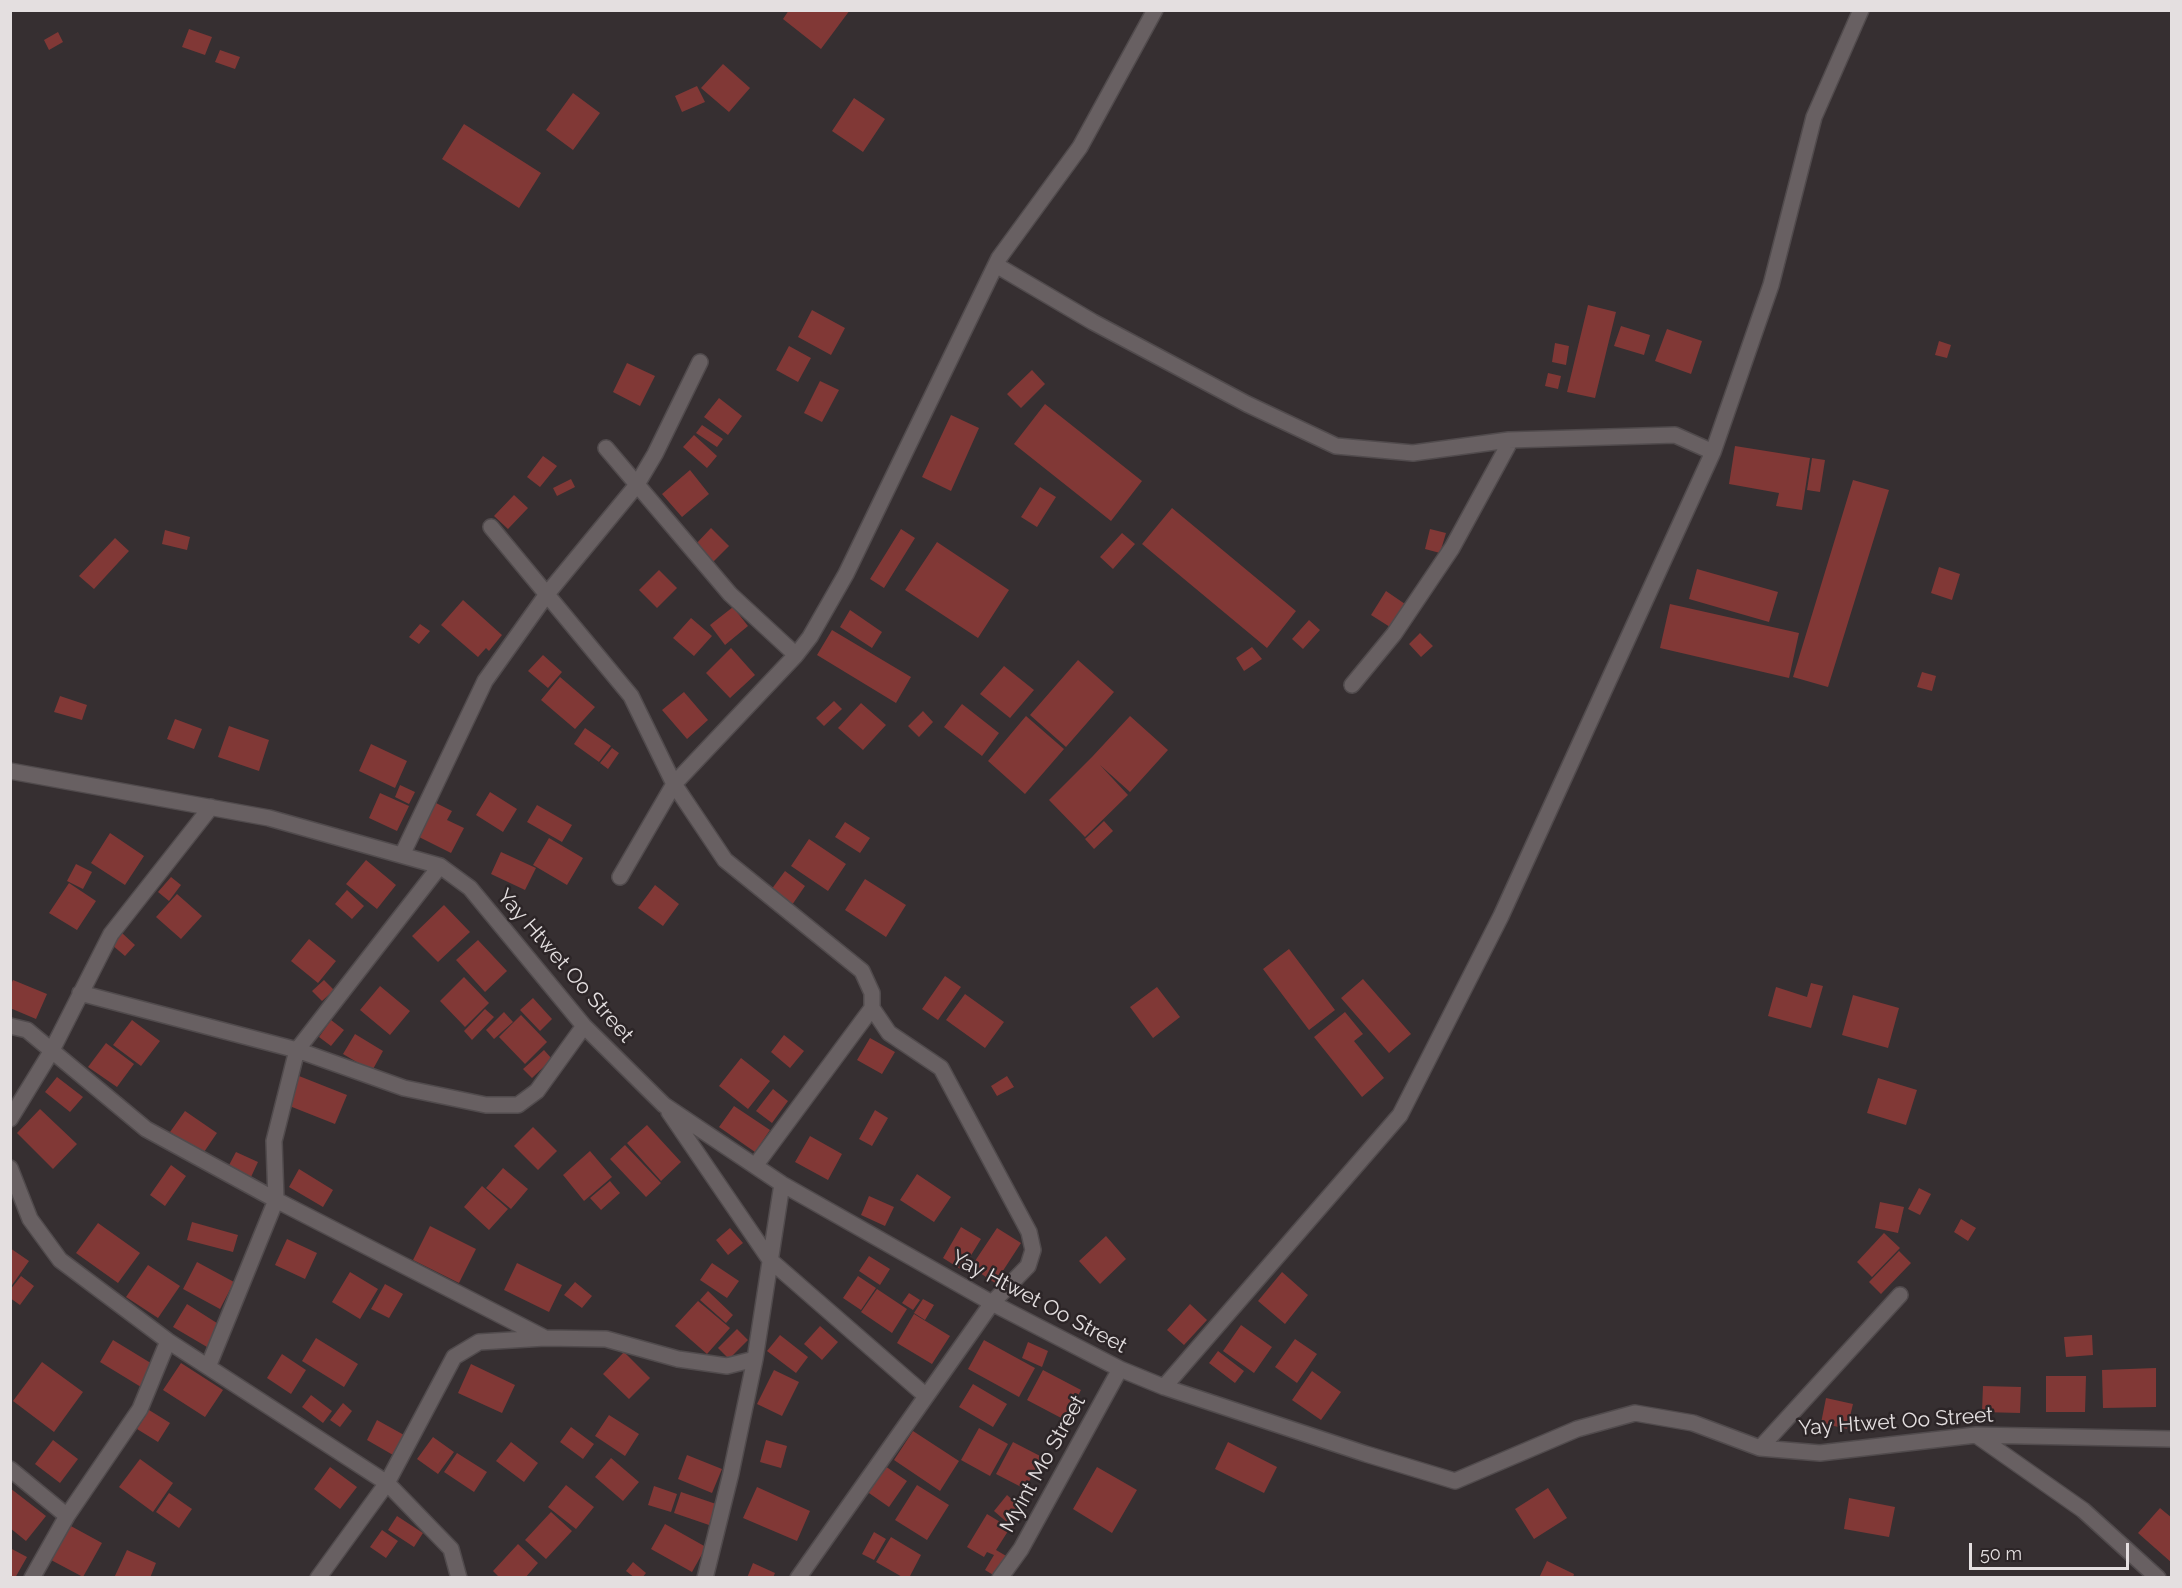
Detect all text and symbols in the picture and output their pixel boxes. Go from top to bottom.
street label: Yay Htwet Oo Street [491,884,639,1048]
street label: Yay Htwet Oo Street [947,1245,1131,1359]
street label: Myint Mo Street [995,1391,1091,1537]
street label: Yay Htwet Oo Street [1798,1403,1994,1441]
scale bar [1972,1531,2132,1569]
text: 50 m [1980,1543,2022,1564]

